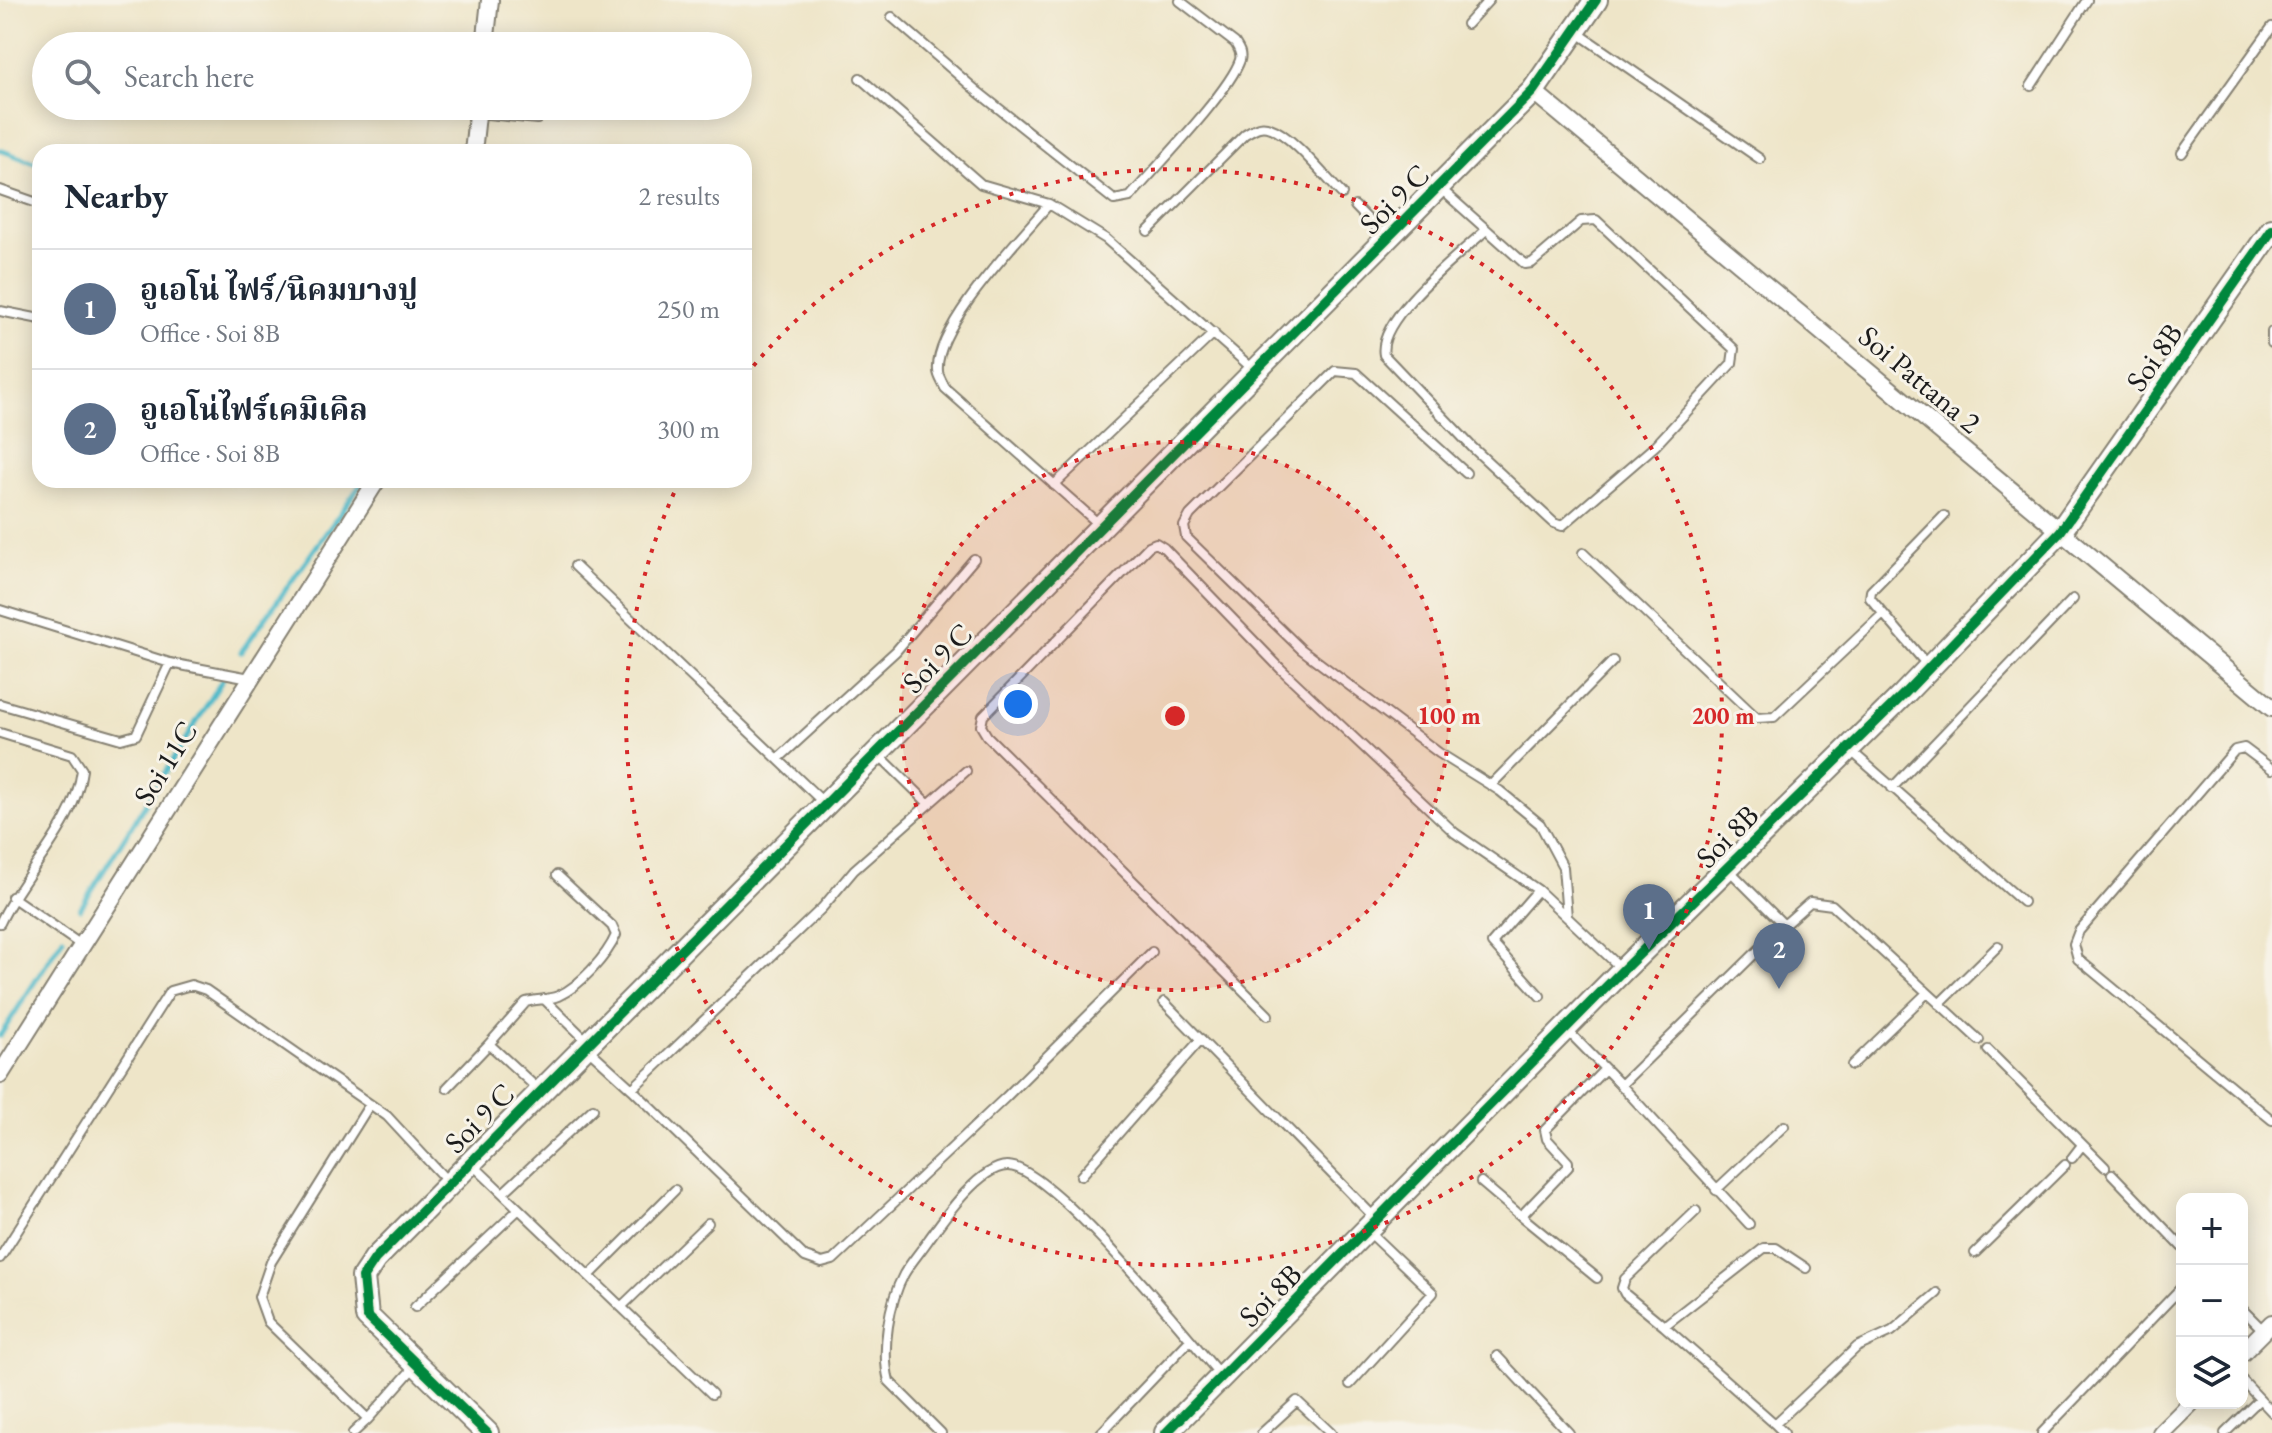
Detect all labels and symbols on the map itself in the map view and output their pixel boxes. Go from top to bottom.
street label: Soi 9 C [1351,156,1437,242]
street label: Soi 8B [2117,315,2191,399]
street label: Soi Pattana 2 [1851,316,1990,442]
street label: Soi 9 C [894,615,980,701]
your location [998,684,1038,724]
text: 100 m [1417,700,1481,731]
text: 200 m [1691,700,1755,731]
centre of rings [1161,702,1189,730]
street label: Soi 11C [124,714,206,812]
street label: Soi 8B [1687,796,1767,876]
pin: 1 [1623,884,1675,950]
pin: 2 [1753,923,1805,989]
street label: Soi 9 C [436,1075,522,1161]
street label: Soi 8B [1230,1255,1310,1335]

